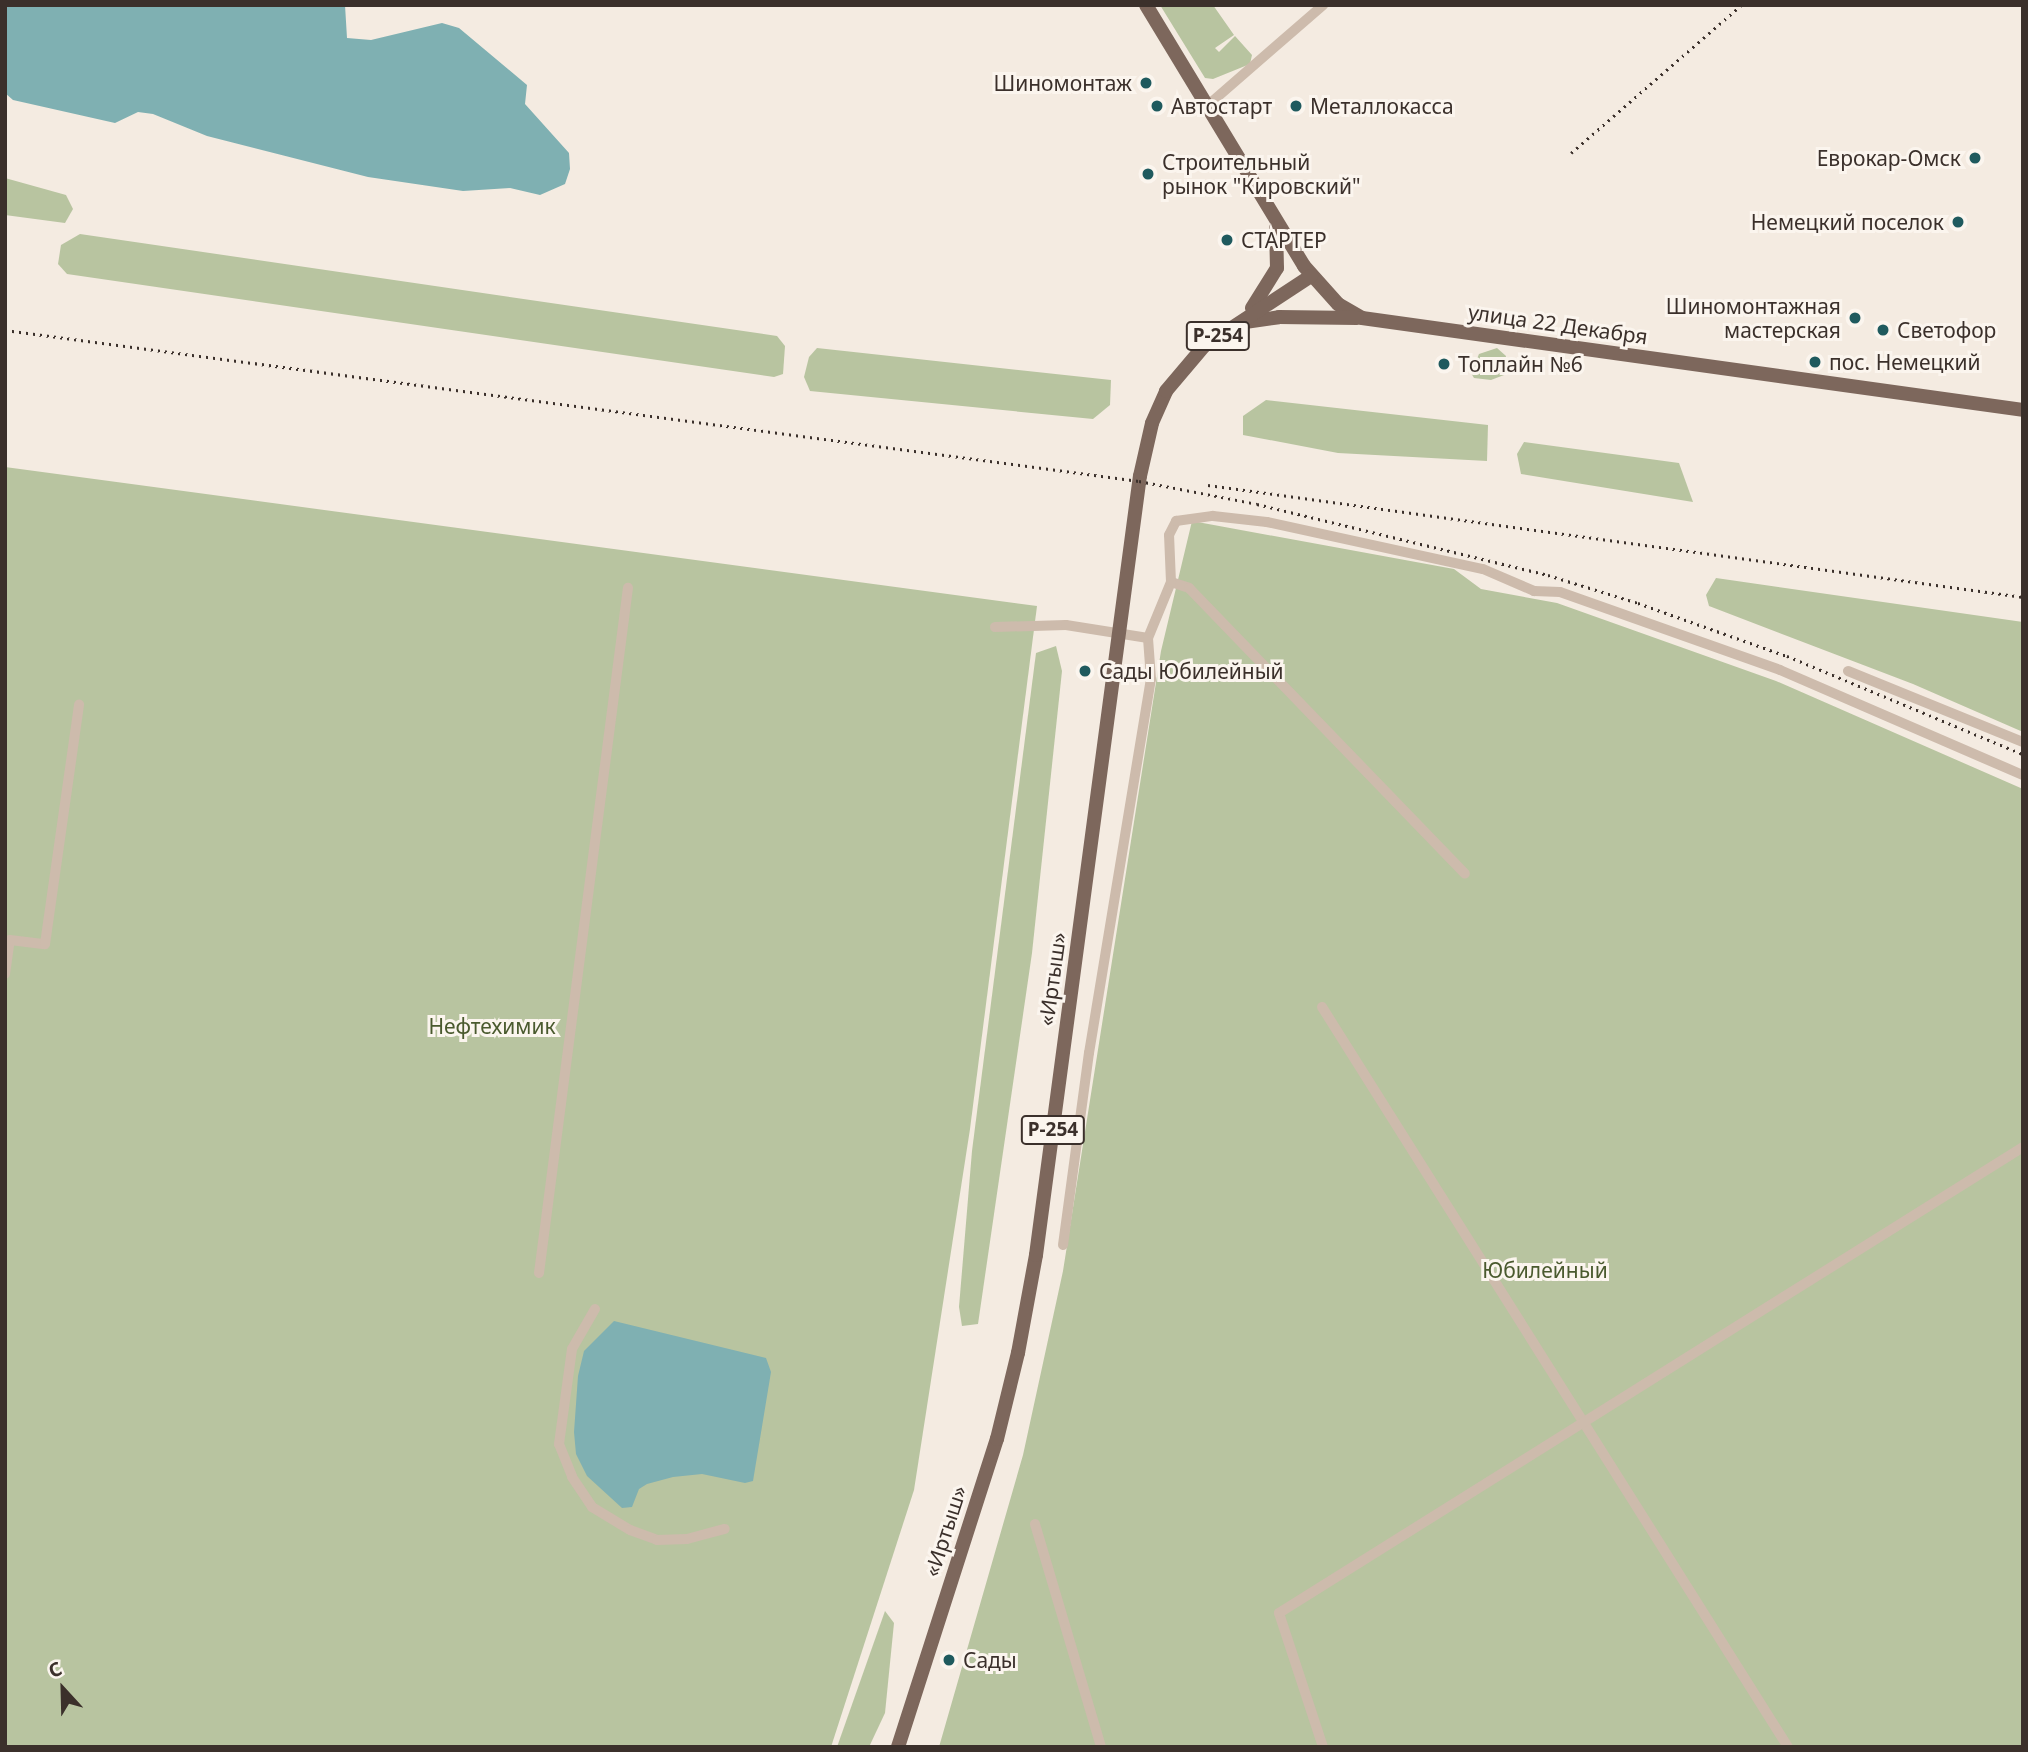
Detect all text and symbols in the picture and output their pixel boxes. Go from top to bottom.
place label: Шиномонтаж [993,70,1132,96]
marker: Шиномонтаж [1138,75,1154,91]
place label: Автостарт [1171,93,1272,119]
place label: Металлокасса [1310,93,1454,119]
marker: Автостарт [1149,98,1165,114]
marker: Металлокасса [1288,98,1304,114]
place label: Еврокар-Омск [1817,145,1961,171]
place label: Строительный рынок "Кировский" [1162,149,1361,199]
marker: Еврокар-Омск [1967,150,1983,166]
marker: Строительный рынок "Кировский" [1140,166,1156,182]
place label: Немецкий поселок [1751,209,1944,235]
marker: Немецкий поселок [1950,214,1966,230]
place label: СТАРТЕР [1241,227,1327,253]
marker: СТАРТЕР [1219,232,1235,248]
place label: Шиномонтажная мастерская [1666,293,1841,343]
street label: улица 22 Декабря [1467,299,1649,349]
marker: Шиномонтажная мастерская [1847,310,1863,326]
place label: Светофор [1897,317,1996,343]
road number: Р-254 [1185,320,1251,352]
marker: Светофор [1875,322,1891,338]
place label: пос. Немецкий [1829,349,1981,375]
place label: Топлайн №6 [1458,351,1583,377]
marker: пос. Немецкий [1807,354,1823,370]
marker: Топлайн №6 [1436,356,1452,372]
place label: Сады Юбилейный [1099,658,1284,684]
marker: Сады Юбилейный [1077,663,1093,679]
street label: «Иртыш» [1033,931,1071,1027]
park label: Нефтехимик [428,1013,556,1039]
road number: Р-254 [1020,1114,1086,1146]
park label: Юбилейный [1482,1257,1608,1283]
street label: «Иртыш» [918,1482,972,1580]
place label: Сады [963,1647,1017,1673]
marker: Сады [941,1652,957,1668]
north arrow [28,1654,98,1724]
text: С [45,1655,66,1684]

